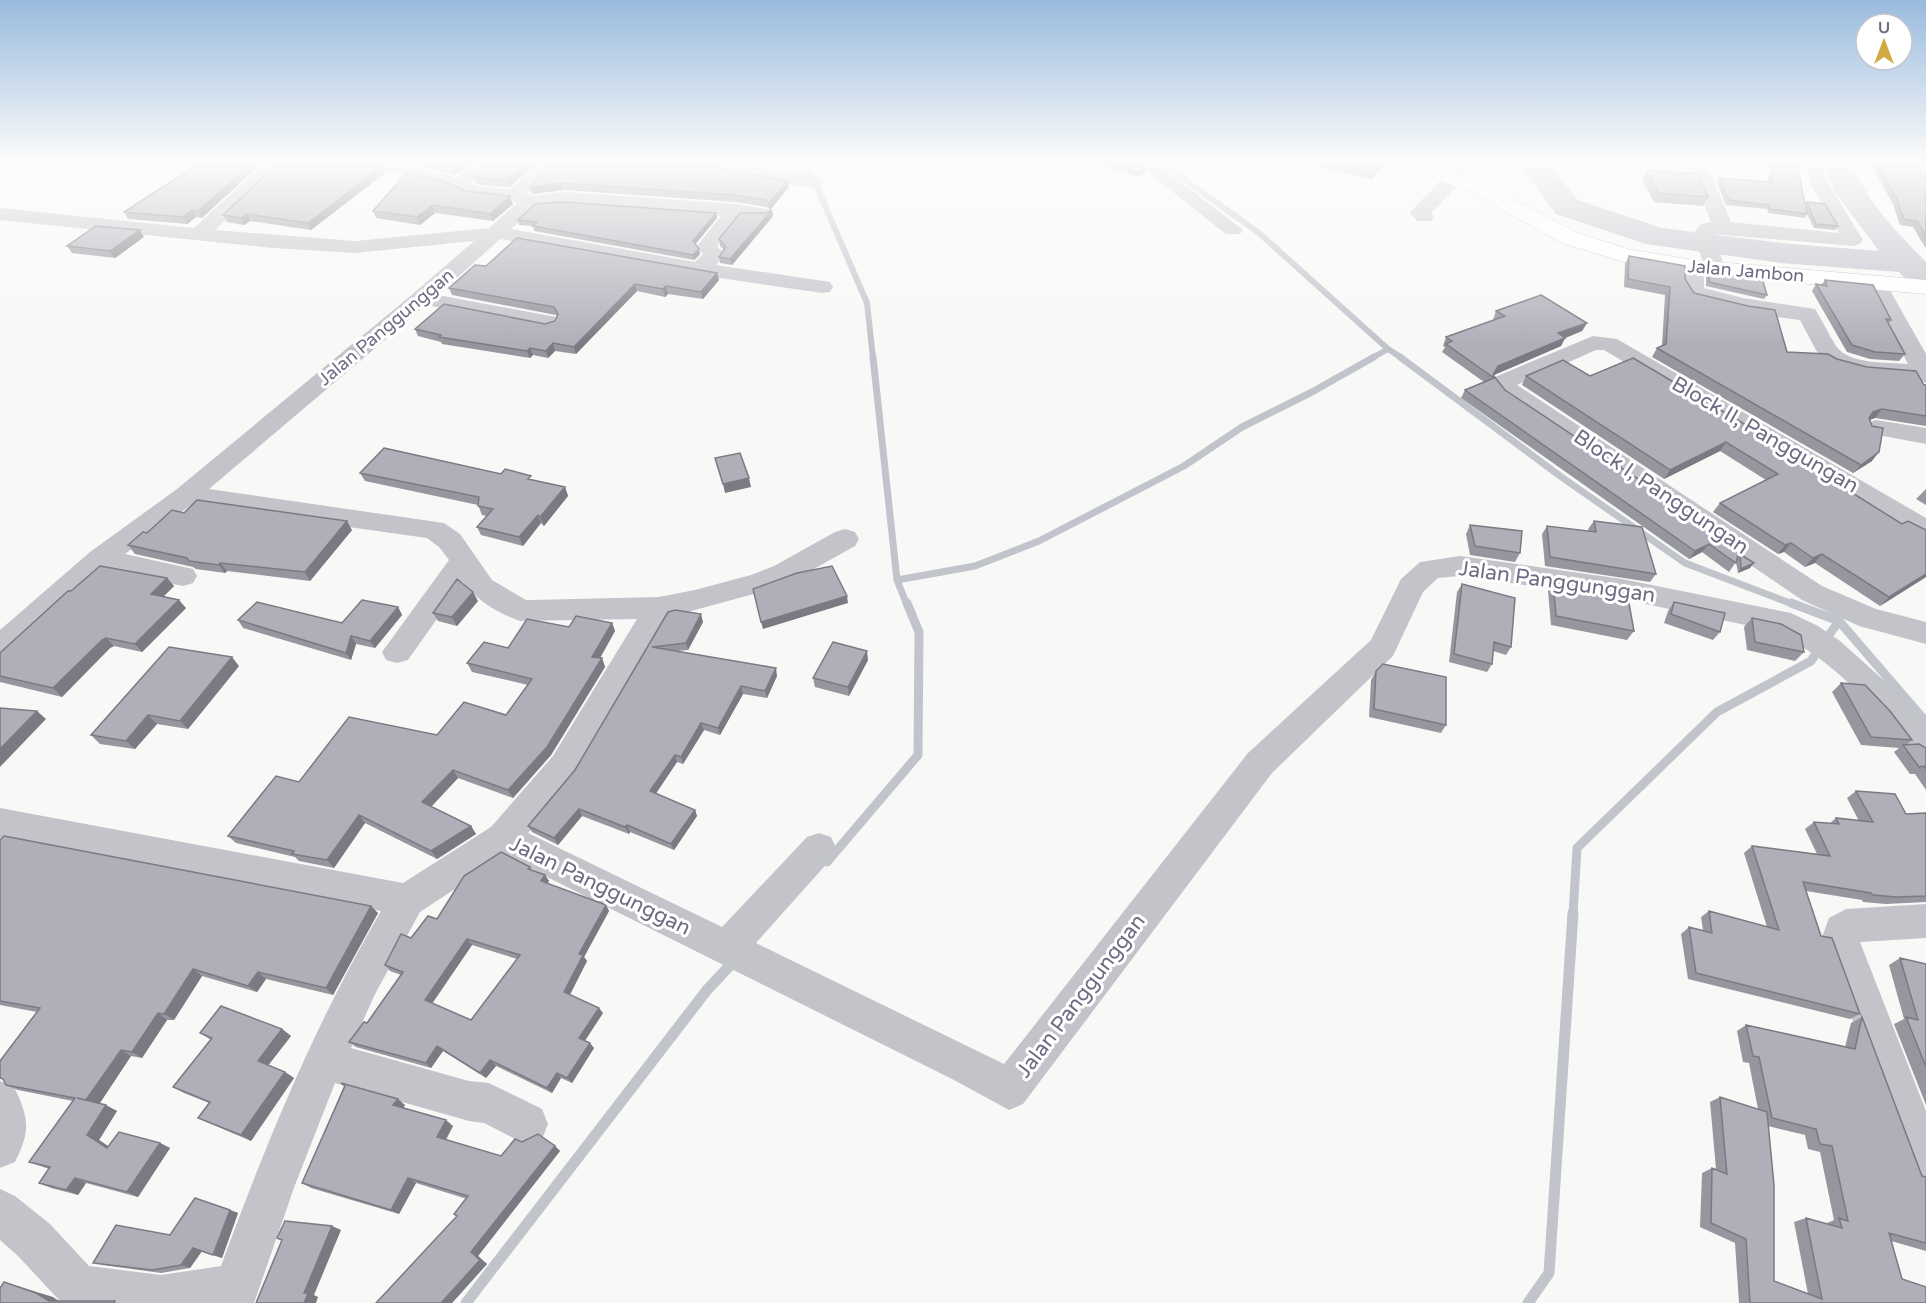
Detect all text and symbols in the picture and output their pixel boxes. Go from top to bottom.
north arrow [1854,12,1914,72]
text: U [1878,18,1890,38]
street label: Jalan Jambon [1687,255,1805,287]
street label: Jalan Panggunggan [314,264,458,390]
street label: Block II, Panggungan [1667,371,1863,499]
street label: Block I, Panggungan [1569,424,1753,560]
street label: Jalan Panggunggan [1457,556,1657,608]
street label: Jalan Panggunggan [505,831,695,941]
street label: Jalan Panggunggan [1011,909,1151,1083]

